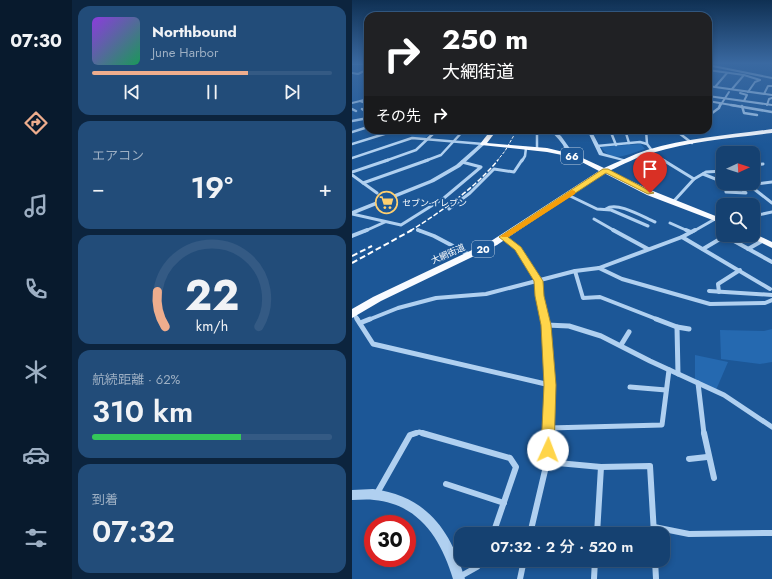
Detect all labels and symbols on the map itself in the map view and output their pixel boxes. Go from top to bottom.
north arrow [716,146,760,190]
road number: 66 [561,148,583,164]
pin [633,152,667,193]
supermarket icon: セブン-イレブン [374,190,400,216]
place label: セブン-イレブン [402,196,467,209]
street label: 大網街道 [429,240,467,267]
road number: 20 [472,241,494,257]
position arrow [527,429,569,471]
speed limit sign: 30 [364,515,416,567]

